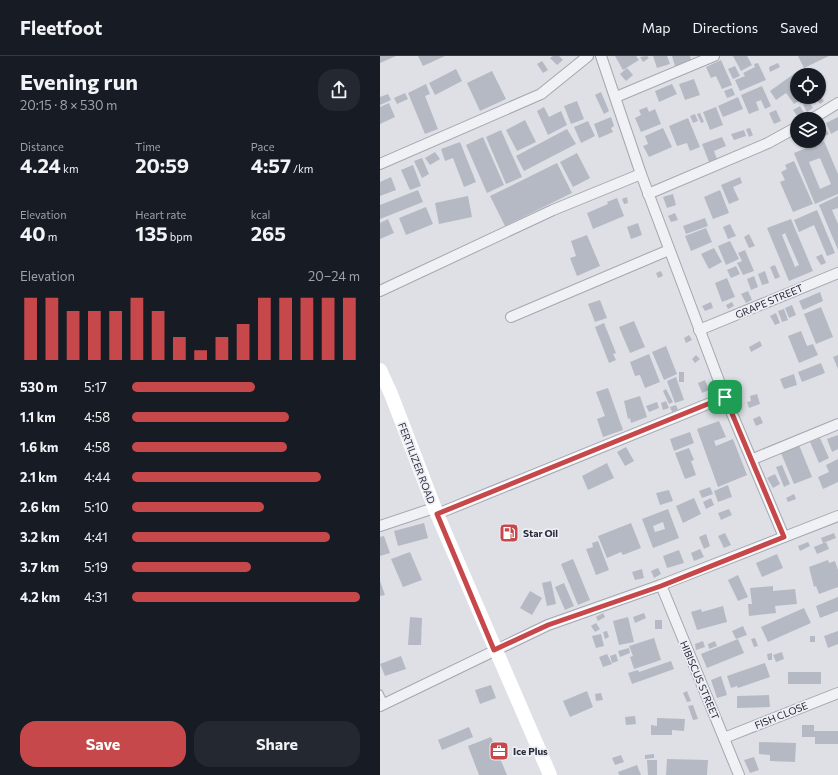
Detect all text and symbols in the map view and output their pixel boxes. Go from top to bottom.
text: Fleetfoot [20,16,102,39]
text: Map [642,19,671,36]
text: Directions [693,19,758,36]
text: Saved [780,19,818,36]
text: Evening run [20,68,138,95]
map controls [790,68,826,148]
button: locate [790,68,826,104]
button: share [318,69,360,111]
text: 20:15 · 8 × 530 m [20,97,117,113]
button: layers [790,112,826,148]
text: Distance [20,140,64,153]
text: Time [135,140,161,153]
text: Pace [251,140,275,153]
text: 4.24 [20,153,61,177]
text: 20:59 [135,153,189,177]
text: 4:57 [251,153,291,177]
text: km [61,162,79,175]
text: /km [291,162,313,175]
text: Elevation [20,208,66,221]
text: Heart rate [135,208,186,221]
text: kcal [251,208,270,221]
text: 40 [20,221,46,245]
text: 135 [135,221,168,245]
text: 265 [251,221,286,245]
text: m [46,230,57,243]
text: bpm [168,230,192,243]
text: Elevation [20,268,75,284]
text: 20–24 m [308,268,360,284]
street label: GRAPE STREET [733,281,805,321]
text: 530 m [20,379,58,395]
text: 5:17 [84,379,107,395]
pin [708,380,742,414]
icon: arrive [714,386,736,408]
text: 1.1 km [20,409,56,425]
text: 4:58 [84,409,110,425]
street label: FERTILIZER ROAD [396,421,438,505]
text: 1.6 km [20,439,58,455]
text: 4:58 [84,439,110,455]
text: 2.1 km [20,469,57,485]
text: 4:44 [84,469,110,485]
text: 2.6 km [20,499,60,515]
text: 5:10 [84,499,109,515]
fuel station icon: Star Oil [498,522,520,544]
place label: Star Oil [523,527,558,539]
text: 3.2 km [20,529,60,545]
text: 4:41 [84,529,108,545]
text: 3.7 km [20,559,59,575]
text: 5:19 [84,559,108,575]
text: 4.2 km [20,589,60,605]
text: 4:31 [84,589,108,605]
street label: HIBISCUS STREET [678,639,722,722]
street label: FISH CLOSE [753,699,809,731]
button: Save [20,721,186,767]
button: Share [194,721,360,767]
office icon: Ice Plus [488,740,510,762]
place label: Ice Plus [513,745,548,757]

